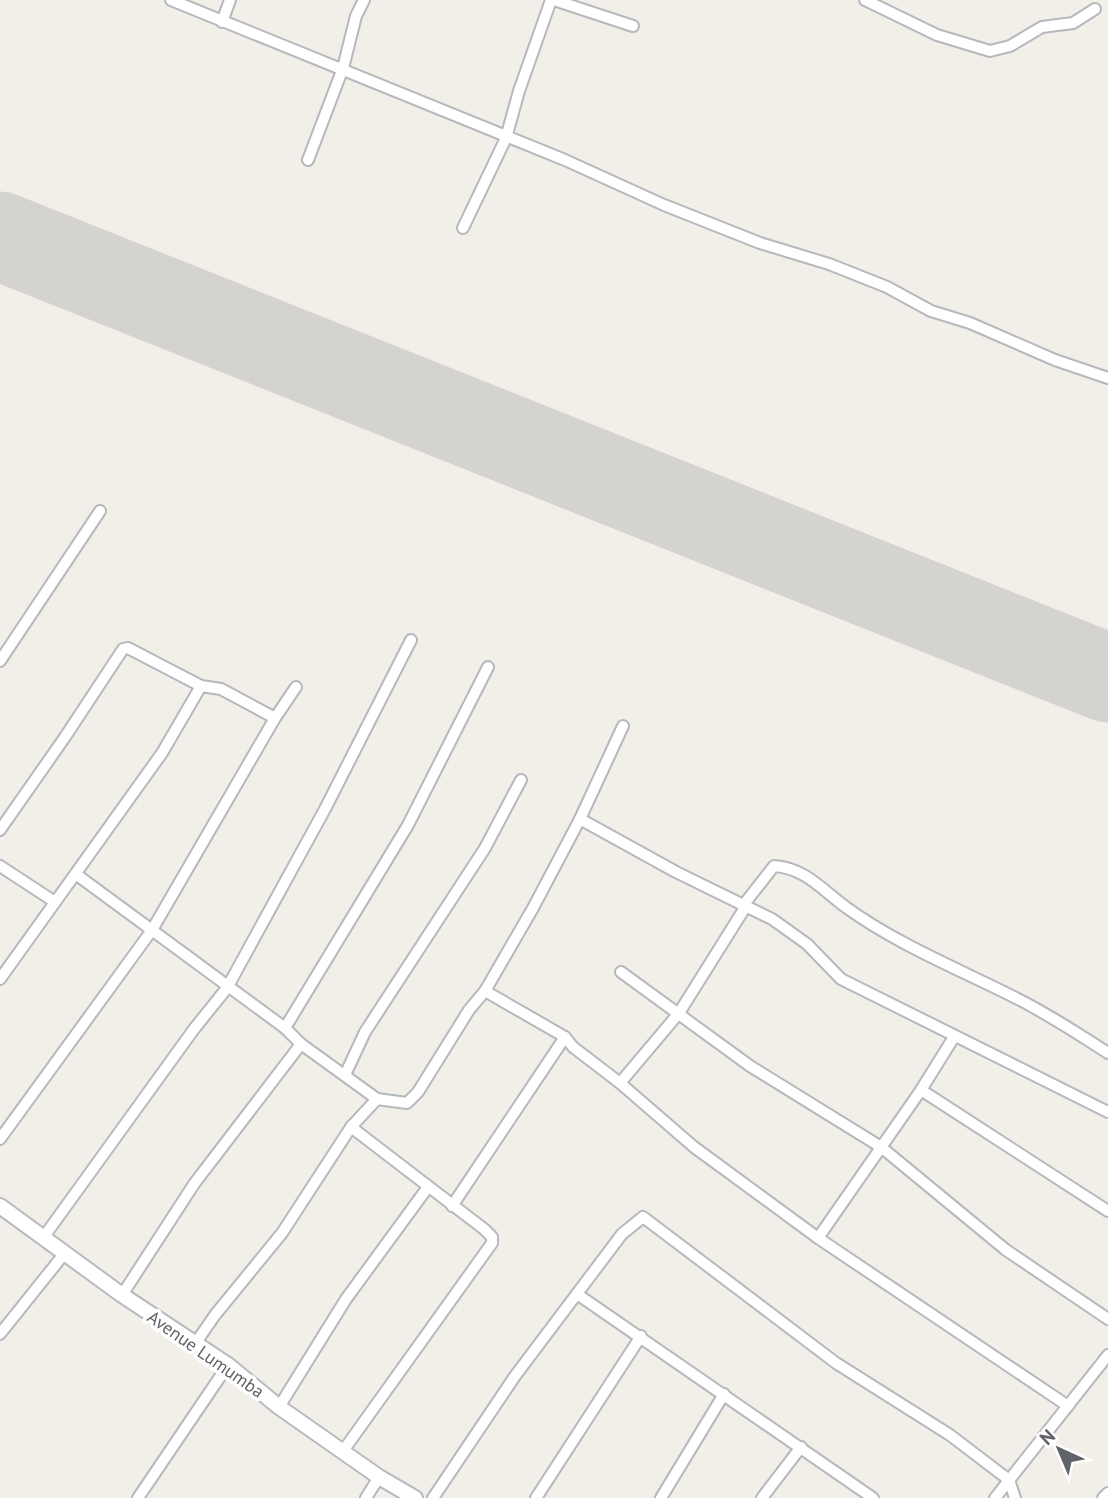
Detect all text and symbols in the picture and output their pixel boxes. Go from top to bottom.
street label: Avenue Lumumba [143,1305,269,1403]
north arrow [1024,1414,1094,1484]
text: N [1034,1424,1060,1450]

